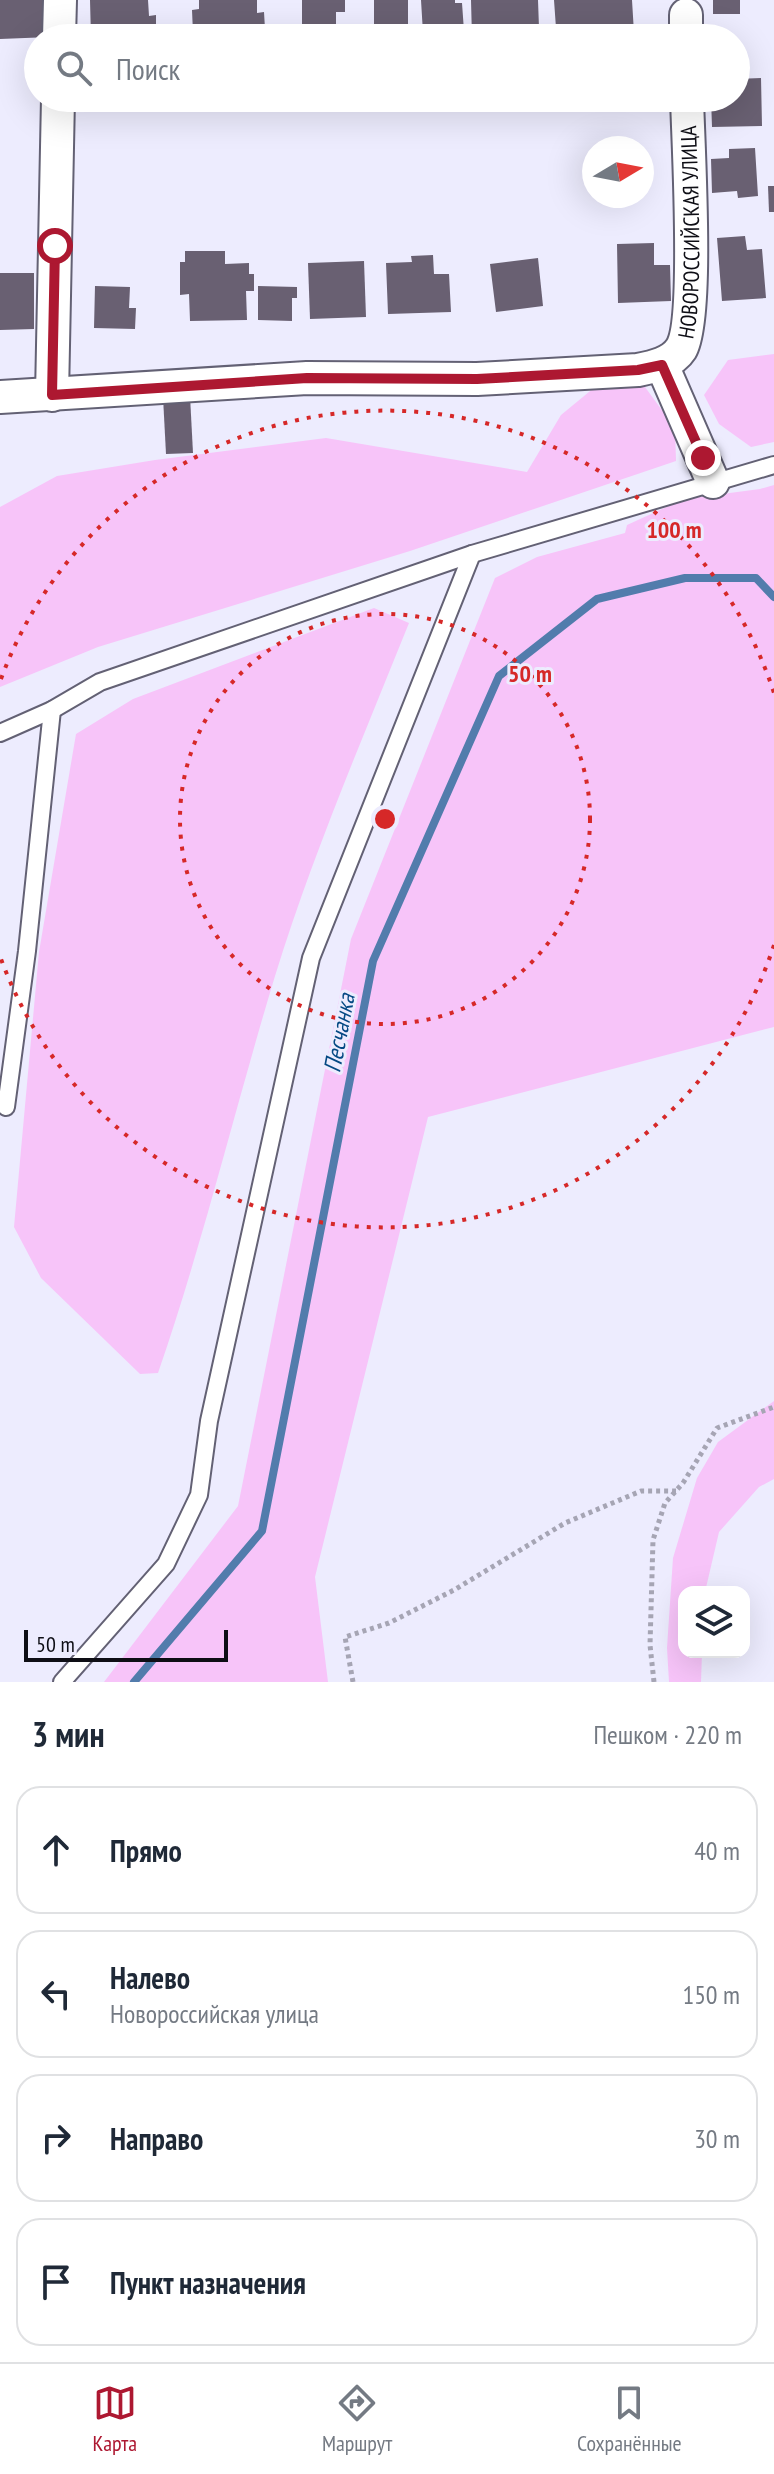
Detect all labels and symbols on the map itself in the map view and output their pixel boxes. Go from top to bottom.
street label: НОВОРОССИЙСКАЯ УЛИЦА [671,125,705,341]
north arrow [582,136,654,208]
route start [37,228,73,264]
route end [685,440,721,476]
text: 100 m [646,514,702,545]
text: 50 m [508,658,552,689]
centre of rings [371,805,399,833]
water label: Песчанка [316,990,362,1075]
scale bar [24,1626,228,1662]

